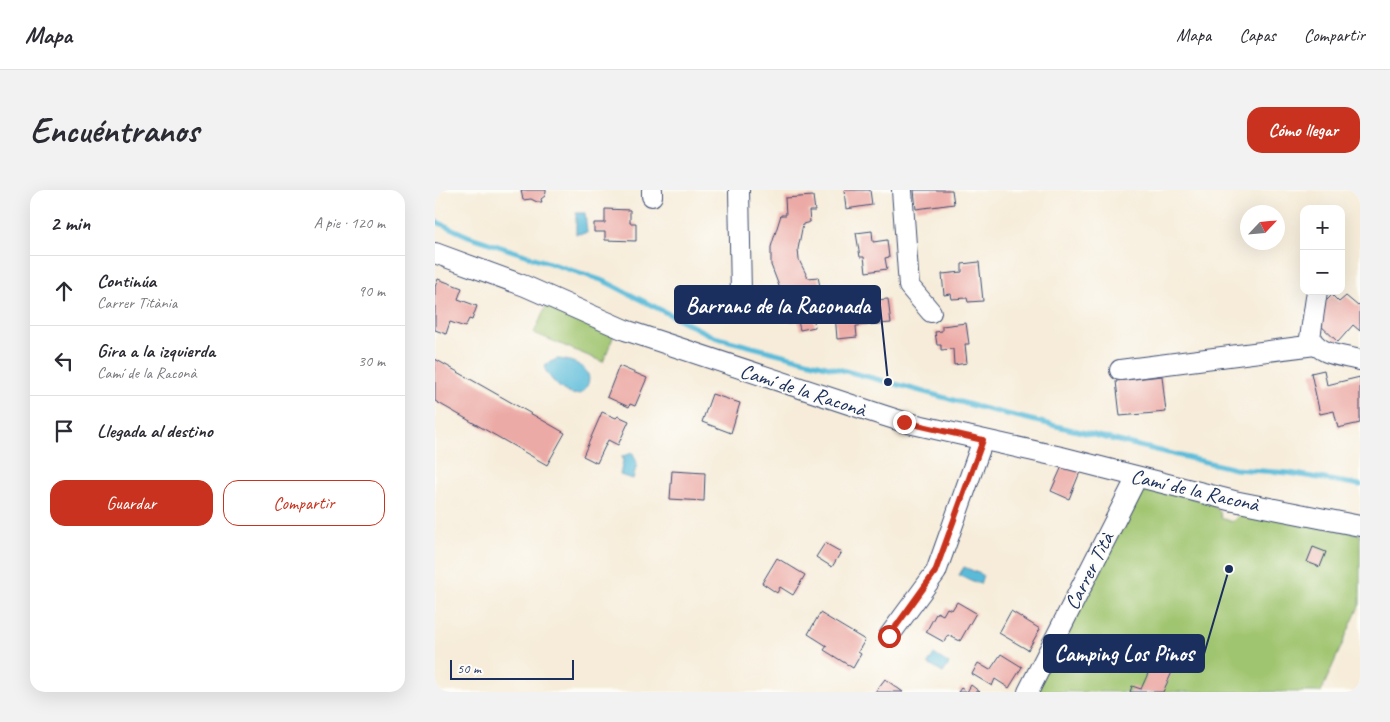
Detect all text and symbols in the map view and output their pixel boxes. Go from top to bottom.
text: Mapa [25,20,72,50]
text: Mapa [1176,24,1211,46]
text: Capas [1239,24,1276,46]
text: Compartir [1304,24,1365,46]
button: Cómo llegar [1247,107,1360,153]
text: Encuéntranos [30,108,199,153]
north arrow [1240,205,1285,250]
map controls [1300,205,1345,295]
button: + [1300,205,1345,250]
text: 2 min [50,210,90,236]
text: A pie · 120 m [314,213,385,233]
button: − [1300,250,1345,295]
text: Continúa [97,269,156,293]
icon: ahead [50,277,78,305]
text: 90 m [358,281,385,301]
callout: Barranc de la Raconada [675,286,880,323]
text: Barranc de la Raconada [686,292,872,320]
text: Carrer Titània [97,293,177,313]
text: Gira a la izquierda [97,339,215,363]
icon: left [50,347,78,375]
text: 30 m [358,351,385,371]
street label: Camí de la Raconà [737,357,871,423]
text: Camí de la Raconà [97,363,197,383]
route end [893,411,916,434]
icon: arrive [50,417,78,445]
text: Llegada al destino [97,419,213,443]
street label: Camí de la Raconà [1128,463,1263,518]
button: Guardar [50,480,213,526]
button: Compartir [223,480,385,526]
street label: Carrer Tità [1058,526,1120,614]
route start [878,625,901,648]
callout: Camping Los Pinos [1044,635,1204,672]
text: Camping Los Pinos [1054,640,1196,668]
scale bar [450,657,574,680]
text: 50 m [457,660,481,677]

